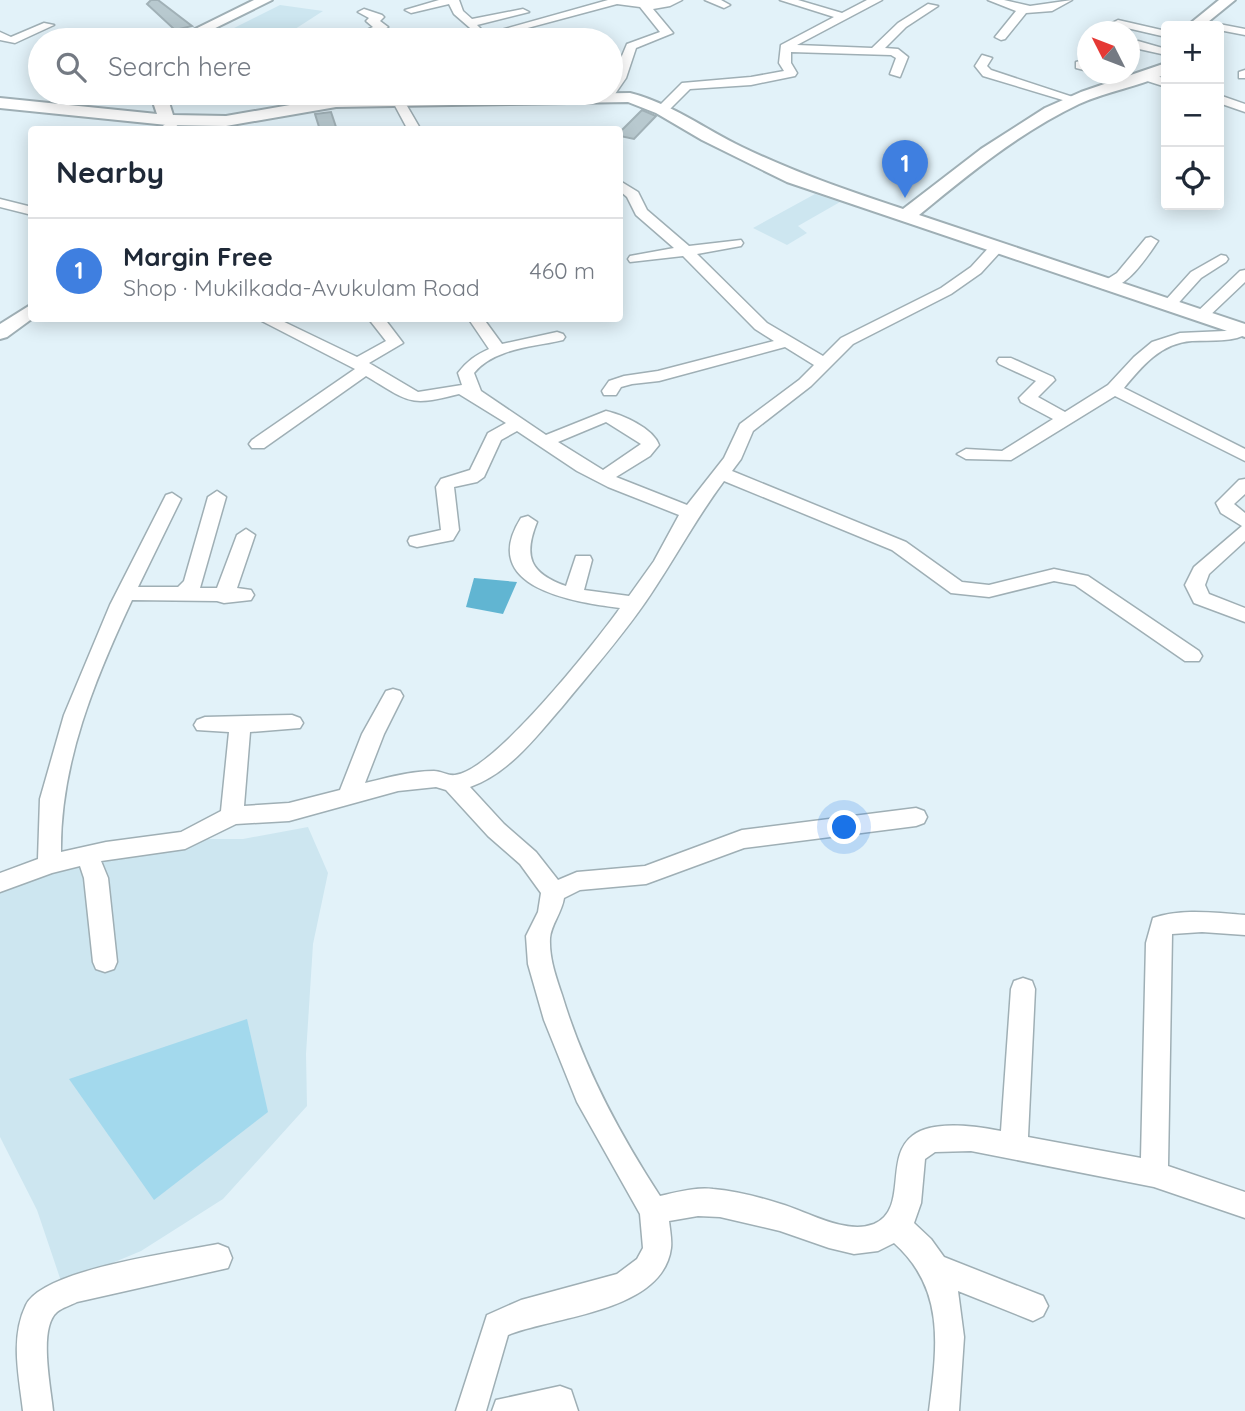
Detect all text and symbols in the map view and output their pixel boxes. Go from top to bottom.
north arrow [1077,21,1140,84]
map controls [1161,21,1224,210]
button: + [1161,21,1224,84]
search box [28,28,623,105]
icon: search [52,48,90,86]
text: Search here [108,50,252,83]
button: − [1161,84,1224,147]
pin: 1 [882,140,928,198]
button: locate [1161,147,1224,210]
text: Nearby [56,153,164,191]
text: Margin Free [123,240,273,273]
text: 1 [75,256,83,285]
text: 460 m [530,256,595,285]
text: Shop · Mukilkada-Avukulam Road [123,273,480,302]
your location [827,810,861,844]

